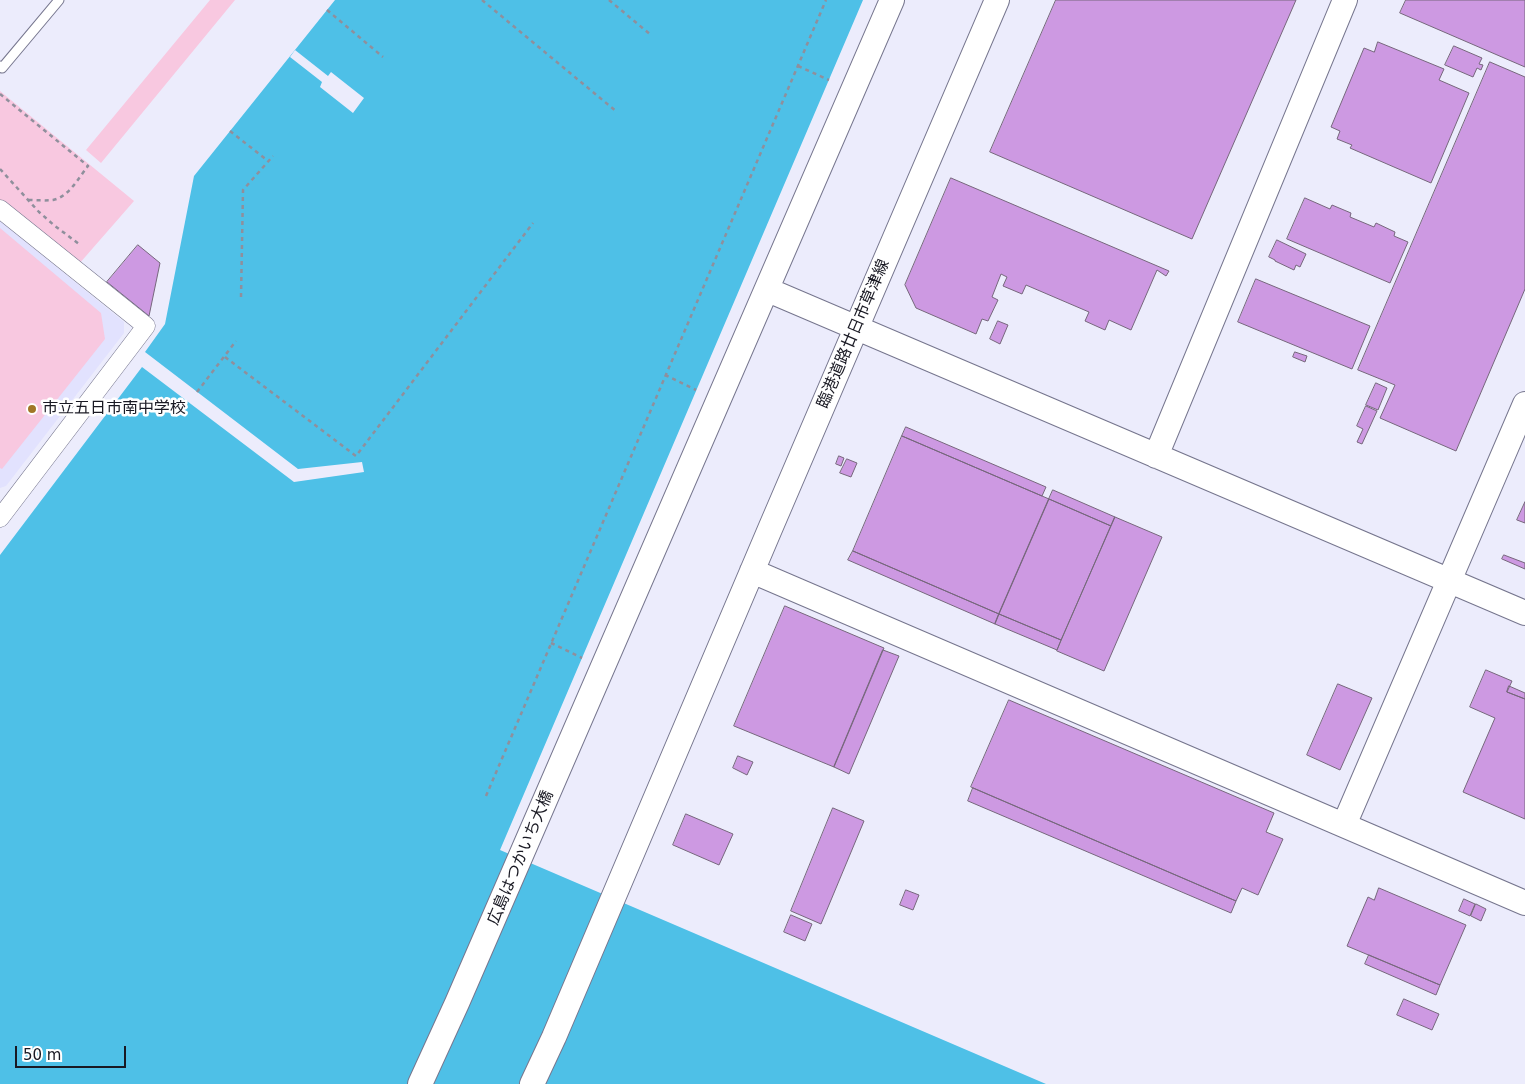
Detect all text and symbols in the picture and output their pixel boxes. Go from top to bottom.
street label: 臨港道路廿日市草津線 [814,257,894,411]
place label: 市立五日市南中学校 [42,399,186,419]
marker: 市立五日市南中学校 [26,403,38,415]
street label: 広島はつかいち大橋 [484,788,558,928]
scale bar [18,1036,129,1068]
text: 50 m [23,1046,61,1064]

